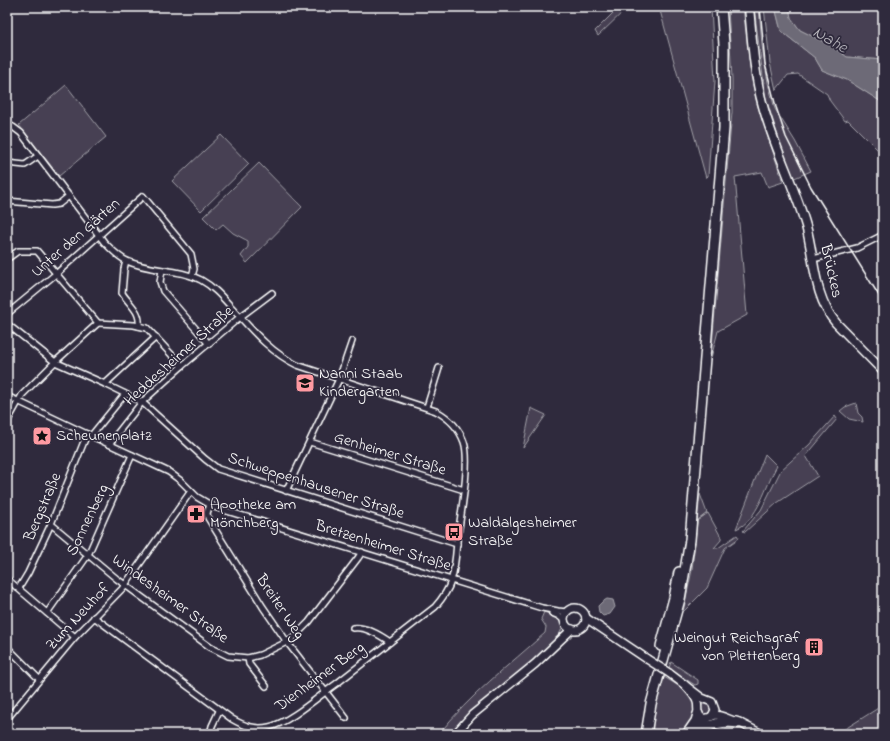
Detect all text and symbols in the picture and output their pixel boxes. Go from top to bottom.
water label: Nahe [808,20,853,61]
street label: Unter den Gärten [26,192,126,283]
street label: Brückes [813,241,849,300]
street label: Heddesheimer Straße [119,299,240,412]
place label: Nanni Staab Kindergarten [319,362,403,404]
school or university icon: Nanni Staab Kindergarten [294,372,316,394]
place label: Scheunenplatz [56,424,152,448]
place icon: Scheunenplatz [31,425,53,447]
street label: Genheimer Straße [331,426,450,483]
street label: Schweppenhausener Straße [225,446,408,526]
street label: Bergstraße [17,468,69,546]
street label: Sonnenberg [60,480,116,560]
place label: Apotheke am Mönchberg [210,493,296,535]
pharmacy icon: Apotheke am Mönchberg [185,503,207,525]
place label: Waldalgesheimer Straße [468,511,577,553]
street label: Bretzenheimer Straße [311,514,455,578]
bus stop icon: Waldalgesheimer Straße [443,521,465,543]
street label: Windesheimer Straße [107,548,234,650]
street label: Breiter Weg [249,569,311,644]
street label: Zum Neuhof [40,577,116,656]
place label: Weingut Reichsgraf von Plettenberg [674,626,801,668]
street label: Dienheimer Berg [269,636,370,718]
building icon: Weingut Reichsgraf von Plettenberg [803,636,825,658]

